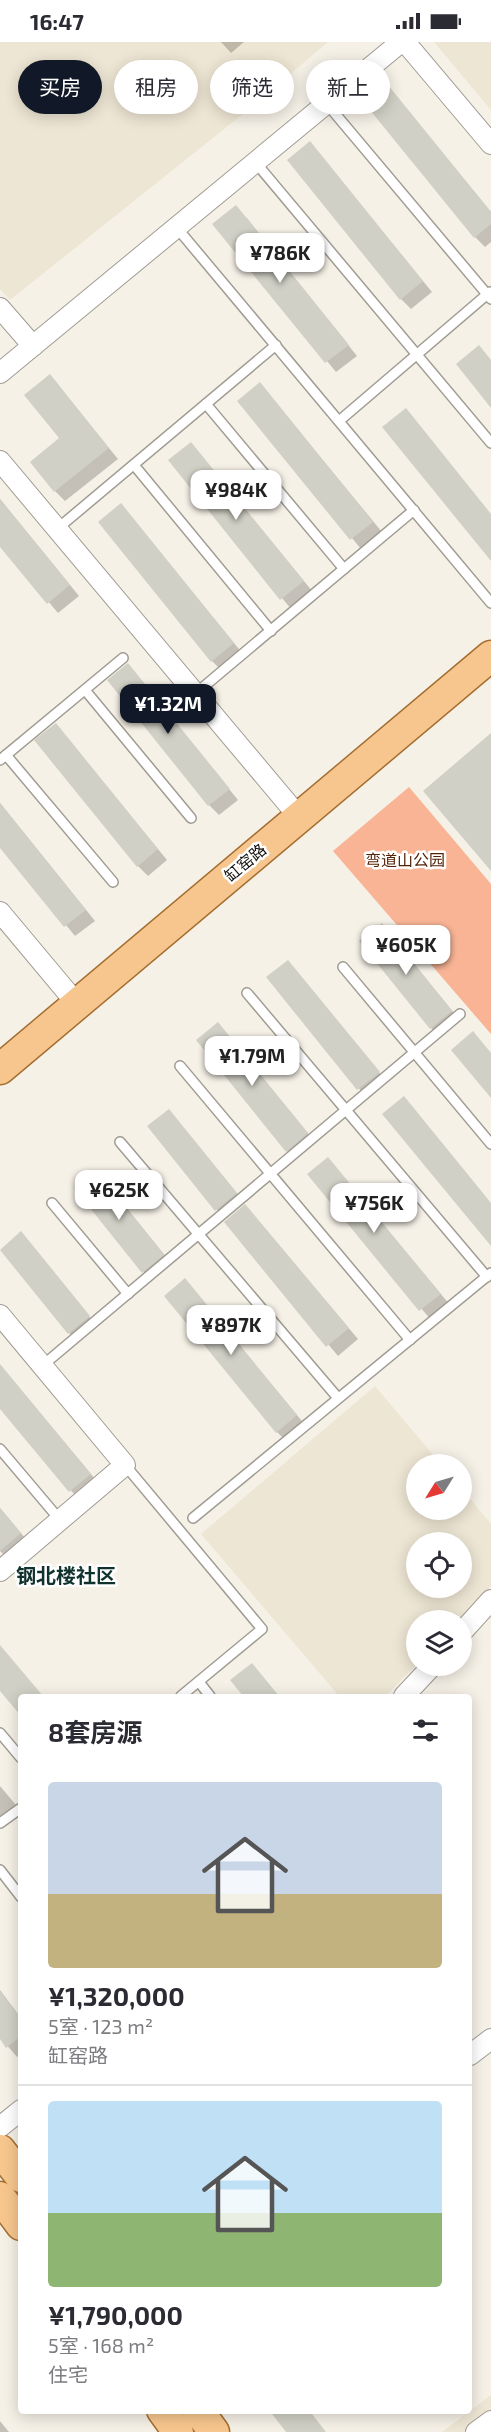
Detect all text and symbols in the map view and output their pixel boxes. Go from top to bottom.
text: 16:47 [30,8,84,34]
chip: 买房 [18,60,102,114]
chip: 租房 [114,60,198,114]
chip: 筛选 [210,60,294,114]
chip: 新上 [306,60,390,114]
pin: ¥786K [238,233,322,284]
text: ¥786K [250,240,310,264]
pin: ¥984K [194,470,278,521]
text: ¥984K [205,477,267,501]
pin: ¥1.32M [119,684,217,735]
text: ¥1.32M [134,691,202,715]
street label: 缸窑路 [221,839,269,885]
park label: 弯道山公园 [365,850,445,869]
pin: ¥605K [364,925,448,976]
text: ¥605K [375,932,437,956]
pin: ¥1.79M [203,1036,301,1087]
text: ¥1.79M [219,1043,285,1067]
pin: ¥625K [77,1170,161,1221]
text: ¥625K [89,1177,149,1201]
pin: ¥756K [332,1183,416,1234]
text: ¥756K [344,1190,404,1214]
pin: ¥897K [189,1305,273,1356]
text: ¥897K [201,1312,261,1336]
north arrow [406,1454,472,1520]
map controls [406,1454,472,1676]
button: locate [406,1532,472,1598]
district label: 钢北楼社区 [16,1563,116,1587]
button: layers [406,1610,472,1676]
icon: filters [409,1714,442,1747]
text: 8套房源 [48,1716,142,1747]
icon: home [191,1821,299,1929]
text: ¥1,320,000 [48,1980,185,2011]
text: 5室 · 123 m² [48,2014,153,2038]
text: 缸窑路 [48,2043,108,2067]
icon: home [191,2140,299,2248]
text: ¥1,790,000 [48,2299,183,2330]
text: 5室 · 168 m² [48,2333,154,2357]
text: 住宅 [48,2362,88,2386]

